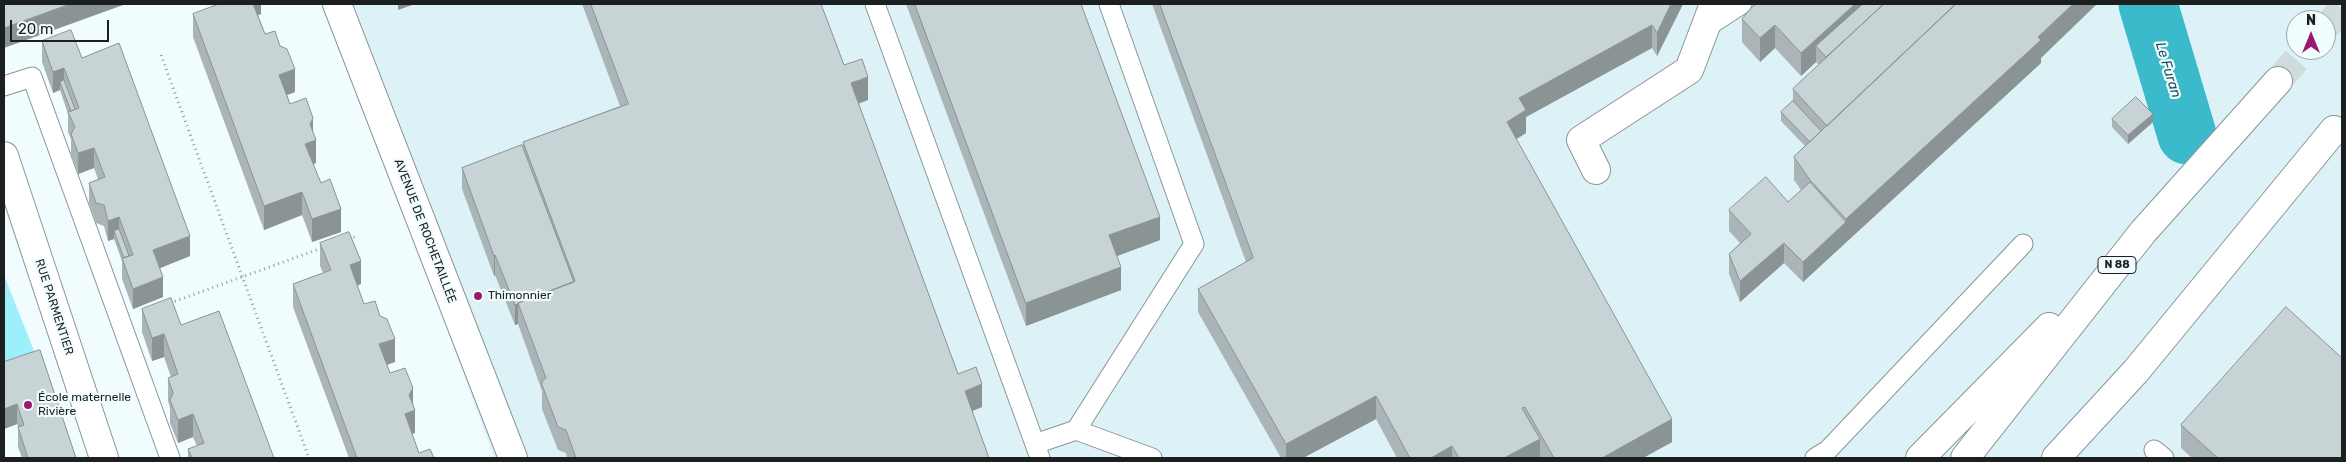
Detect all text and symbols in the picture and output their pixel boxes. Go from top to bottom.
scale bar [12,10,111,42]
north arrow [2286,10,2336,60]
text: N [2306,12,2316,29]
text: 20 m [18,20,53,38]
water label: Le Furan [2152,40,2184,100]
street label: AVENUE DE ROCHETAILLÉE [391,157,459,305]
road number: N 88 [2098,256,2136,274]
street label: RUE PARMENTIER [32,257,76,357]
place label: Thimonnier [488,289,551,303]
marker: Thimonnier [472,290,484,302]
place label: École maternelle Rivière [38,391,131,419]
marker: École maternelle Rivière [22,399,34,411]

